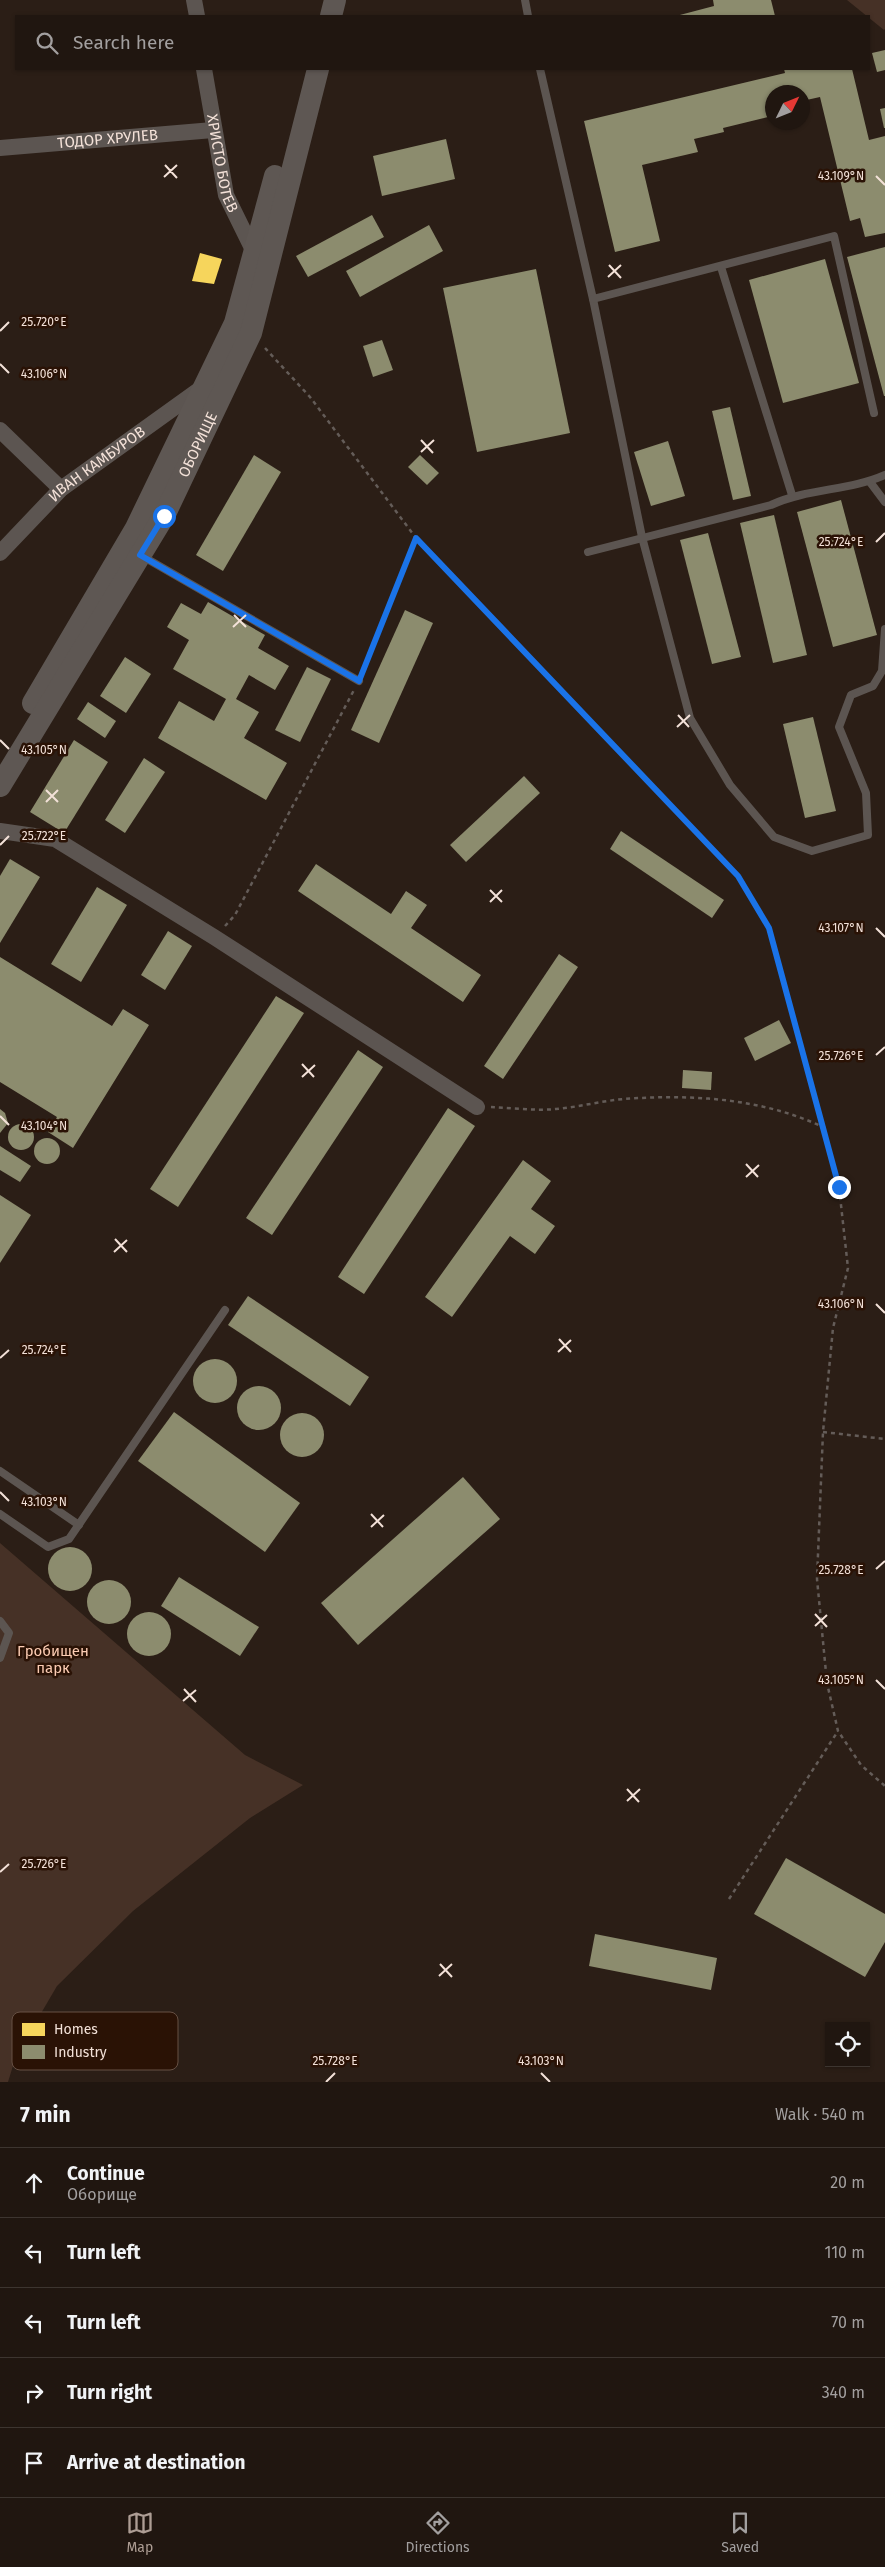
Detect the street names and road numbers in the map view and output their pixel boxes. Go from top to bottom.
street label: ХРИСТО БОТЕВ [203,113,242,215]
street label: ТОДОР ХРУЛЕВ [56,126,159,152]
street label: ОБОРИЩЕ [175,409,221,480]
street label: ИВАН КАМБУРОВ [45,422,149,506]

